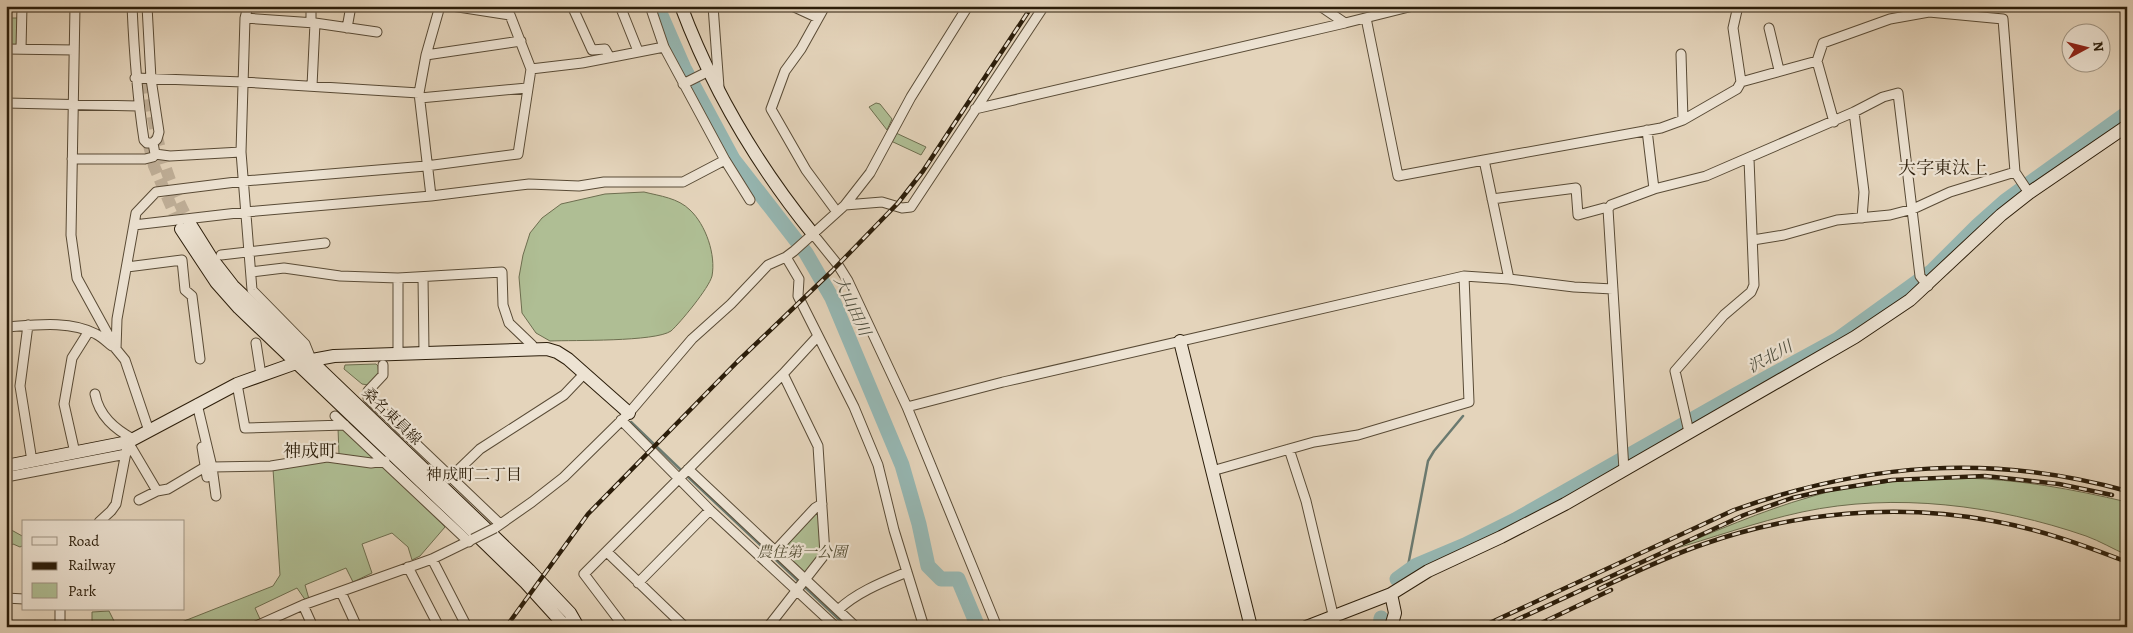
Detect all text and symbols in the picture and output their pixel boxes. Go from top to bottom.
north arrow [2060,22,2110,72]
text: N [2088,40,2108,53]
district label: 大字東汰上 [1898,156,1988,180]
water label: 大山田川 [829,272,876,341]
water label: 沢北川 [1744,335,1798,378]
street label: 桑名東員線 [358,383,426,449]
district label: 神成町 [283,439,337,463]
district label: 神成町二丁目 [426,464,522,486]
legend [22,520,185,610]
text: Road [68,531,100,551]
park label: 農住第一公園 [757,542,850,562]
text: Railway [68,555,116,575]
text: Park [68,581,97,601]

